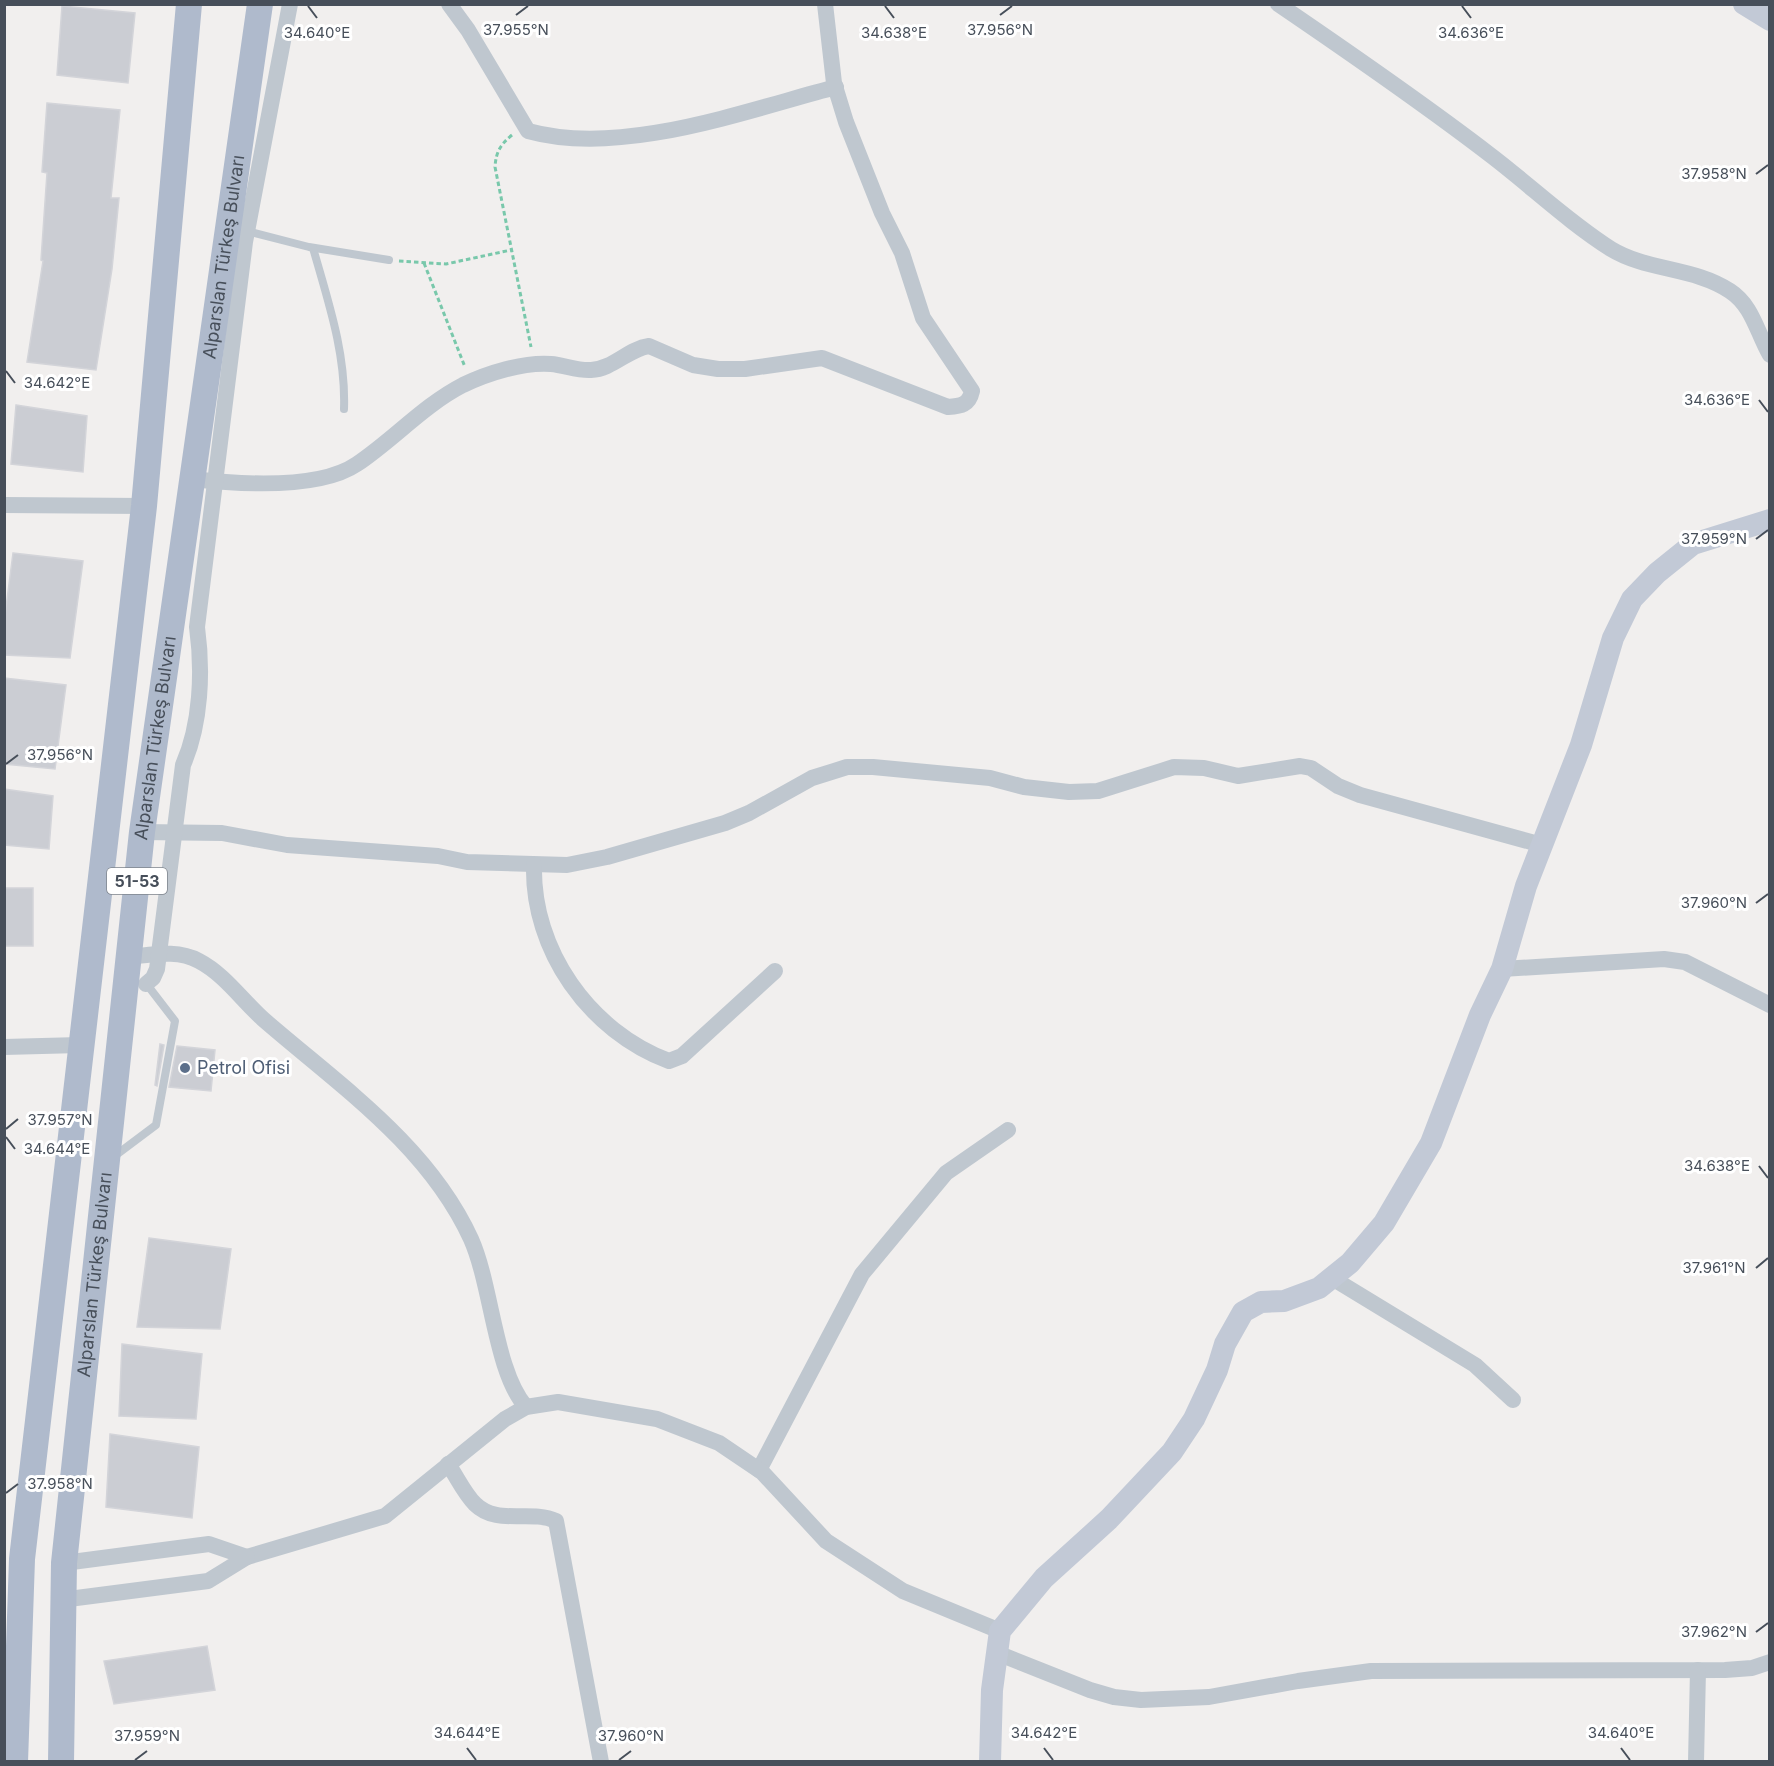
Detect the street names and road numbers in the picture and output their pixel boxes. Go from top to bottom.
street label: Alparslan Türkeş Bulvarı [199,153,248,360]
street label: Alparslan Türkeş Bulvarı [130,635,180,841]
road number: 51-53 [107,868,167,894]
street label: Alparslan Türkeş Bulvarı [73,1171,116,1378]

